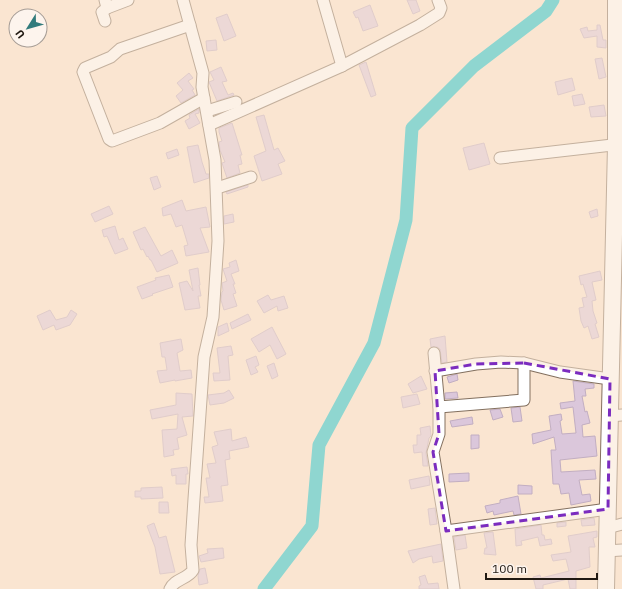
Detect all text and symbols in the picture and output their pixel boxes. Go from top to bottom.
north arrow [8,8,48,48]
text: U [12,27,28,41]
scale bar [486,555,597,581]
text: 100 m [492,561,527,576]

